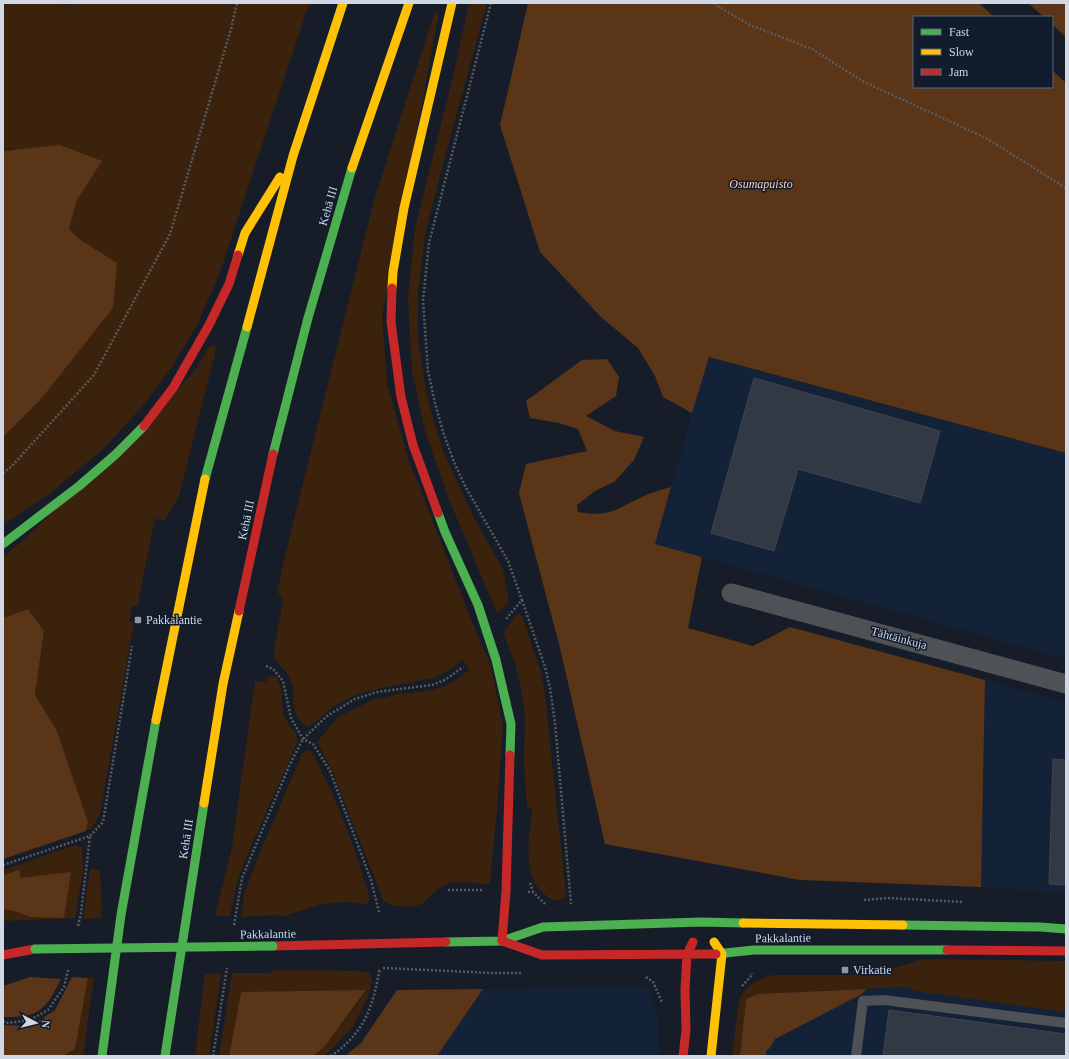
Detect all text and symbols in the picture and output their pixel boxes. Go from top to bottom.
legend [913,16,1053,88]
text: Fast [949,25,970,39]
text: Slow [949,45,974,59]
text: Jam [949,65,969,79]
park label: Osumapuisto [729,177,793,191]
street label: Kehä III [316,185,340,227]
street label: Kehä III [235,499,257,541]
place label: Pakkalantie [146,613,202,627]
marker: Pakkalantie [133,615,143,625]
street label: Tähtäinkuja [870,624,929,652]
street label: Kehä III [176,818,196,860]
street label: Pakkalantie [240,927,296,941]
street label: Pakkalantie [755,931,811,945]
place label: Virkatie [853,963,892,977]
marker: Virkatie [840,965,850,975]
north arrow [16,1003,56,1043]
text: N [39,1020,52,1029]

